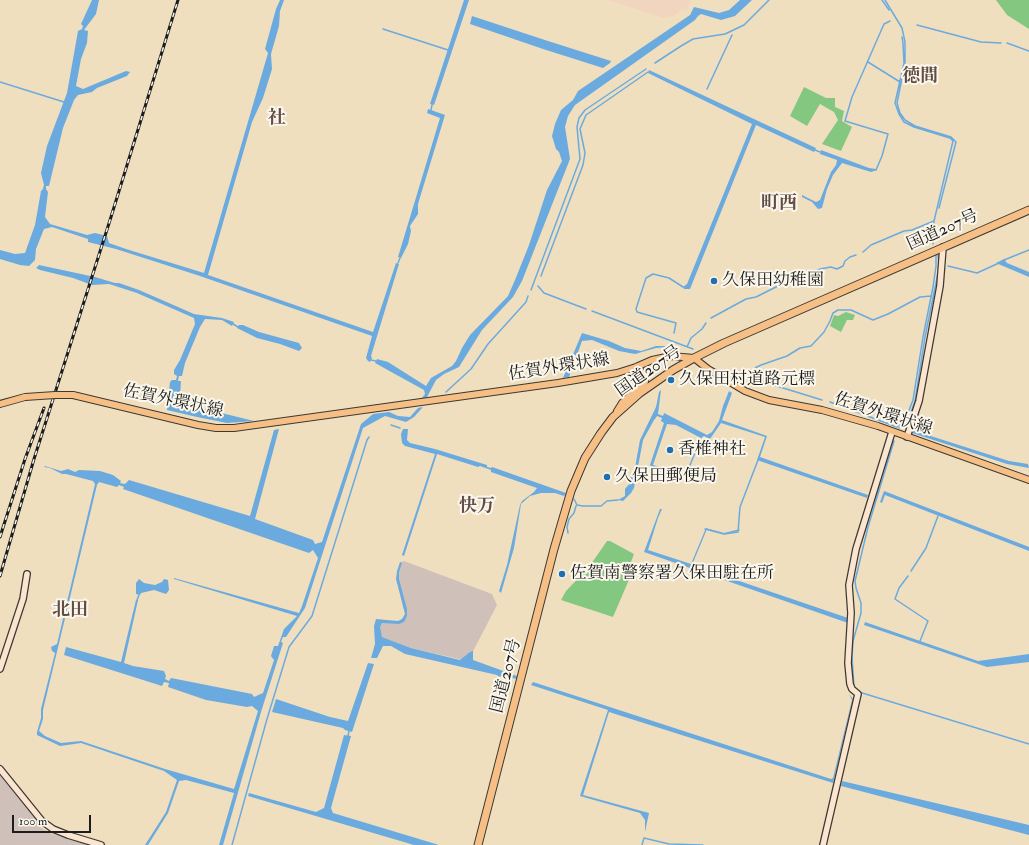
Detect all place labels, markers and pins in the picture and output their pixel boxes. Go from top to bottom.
place label: 久保田幼稚園 [722,271,824,291]
marker: 久保田幼稚園 [709,276,719,286]
place label: 久保田村道路元標 [679,370,815,390]
marker: 久保田村道路元標 [666,375,676,385]
place label: 香椎神社 [678,440,746,460]
marker: 香椎神社 [665,445,675,455]
place label: 久保田郵便局 [615,467,717,487]
marker: 久保田郵便局 [602,472,612,482]
place label: 佐賀南警察署久保田駐在所 [570,564,774,584]
marker: 佐賀南警察署久保田駐在所 [557,569,567,579]

